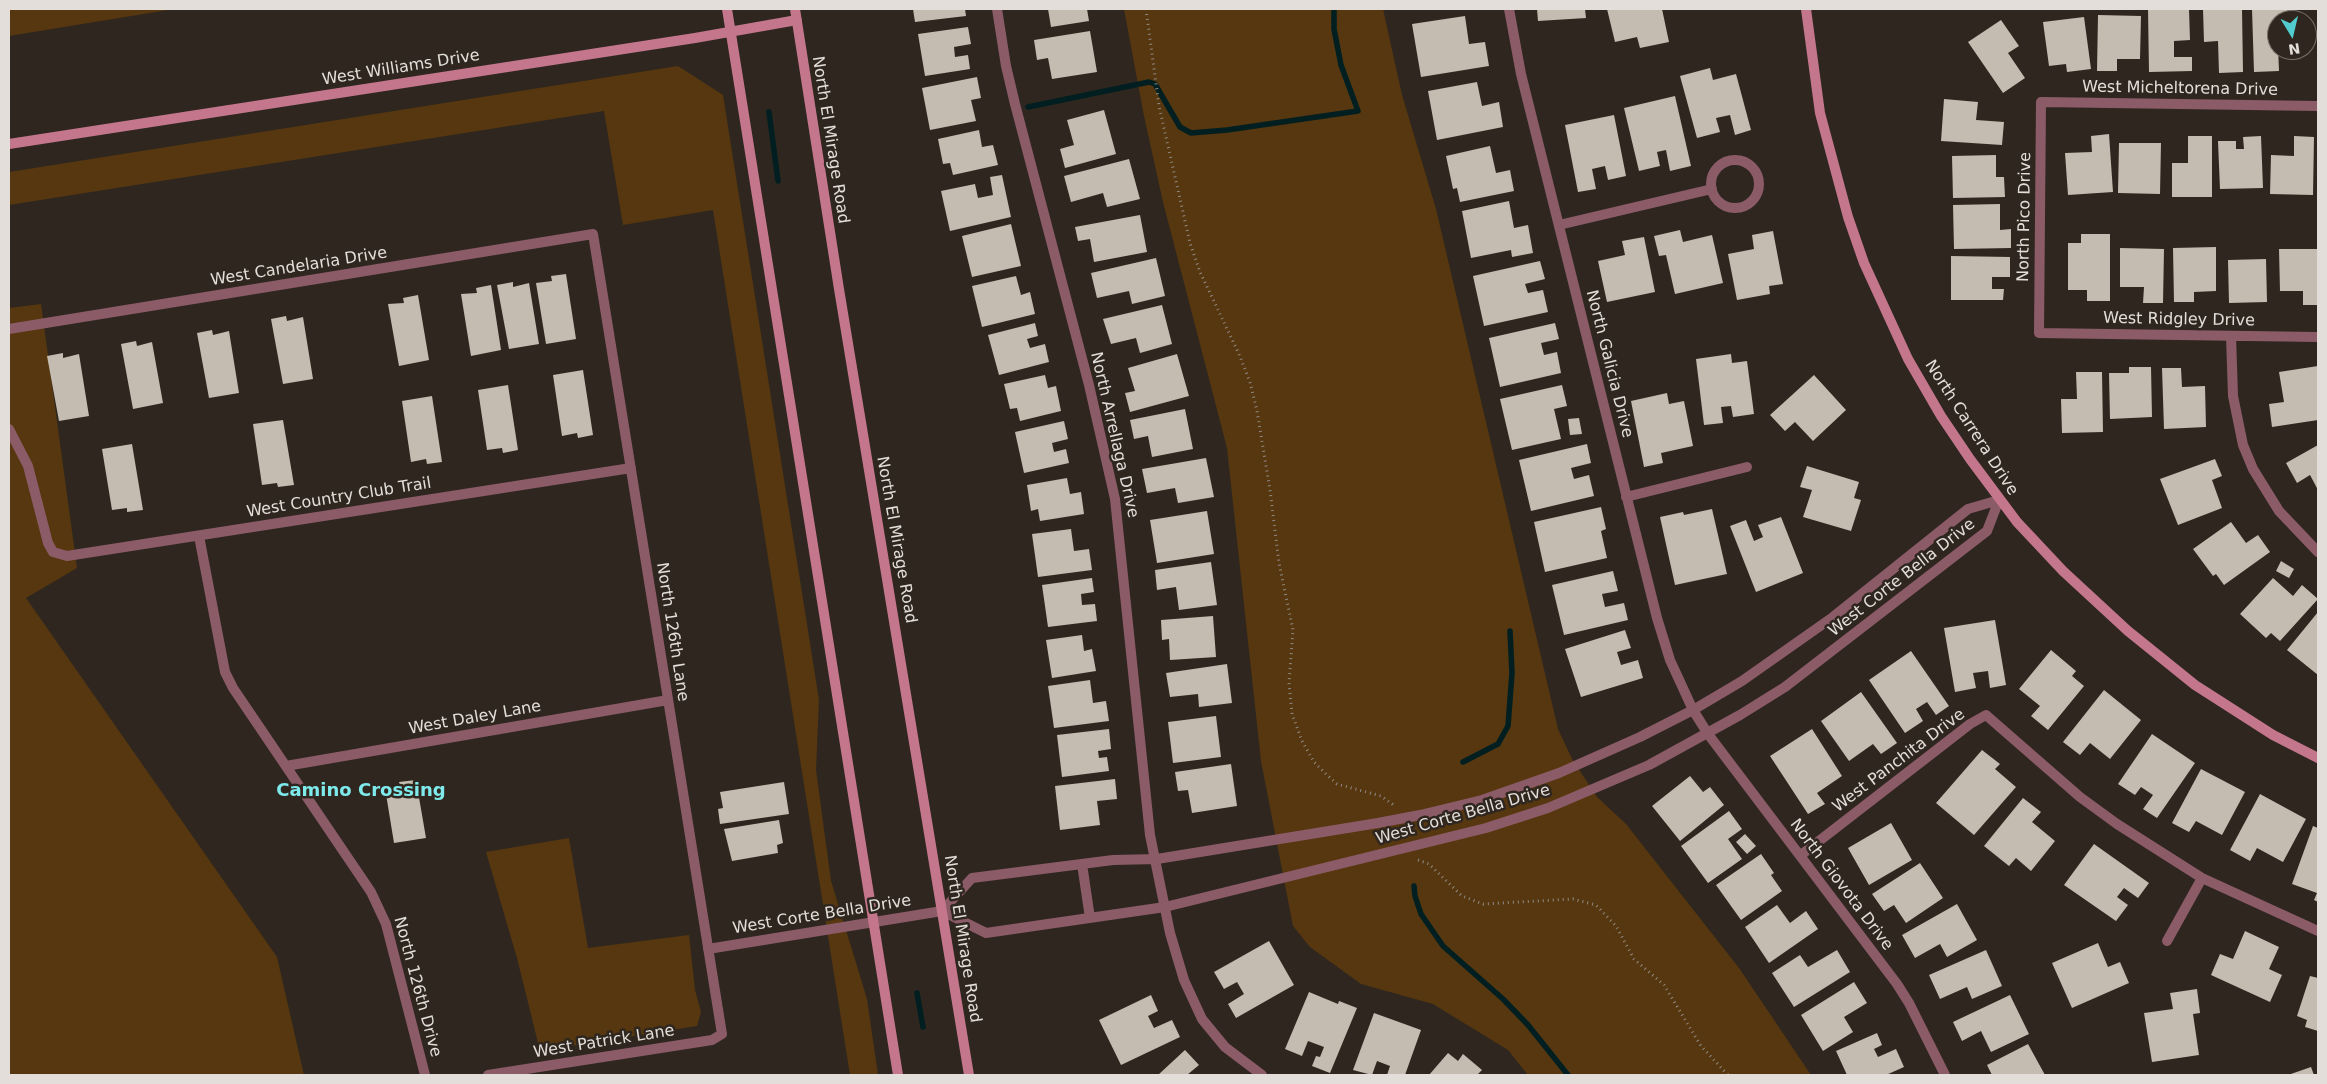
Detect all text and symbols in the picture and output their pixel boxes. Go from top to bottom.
north arrow [2267,10,2317,60]
text: N [2287,40,2301,58]
street label: West Williams Drive [321,46,481,90]
street label: North El Mirage Road [807,55,853,225]
street label: West Micheltorena Drive [2082,78,2278,100]
street label: North Pico Drive [2014,152,2036,282]
street label: West Candelaria Drive [209,244,389,290]
street label: North Galicia Drive [1581,288,1637,440]
street label: West Ridgley Drive [2103,309,2255,331]
street label: North Arrellaga Drive [1086,350,1142,520]
street label: North Carrera Drive [1920,357,2022,499]
street label: North El Mirage Road [872,455,920,625]
street label: West Country Club Trail [245,474,433,522]
street label: West Corte Bella Drive [1825,515,1979,641]
street label: North 126th Lane [652,561,692,703]
street label: West Daley Lane [407,697,543,739]
street label: West Panchita Drive [1829,705,1969,817]
district label: Camino Crossing [276,780,446,802]
street label: West Corte Bella Drive [1374,781,1552,849]
street label: North Giovota Drive [1785,816,1897,954]
street label: North El Mirage Road [939,854,985,1024]
street label: West Corte Bella Drive [731,891,913,939]
street label: North 126th Drive [389,915,445,1059]
street label: West Patrick Lane [532,1021,676,1063]

